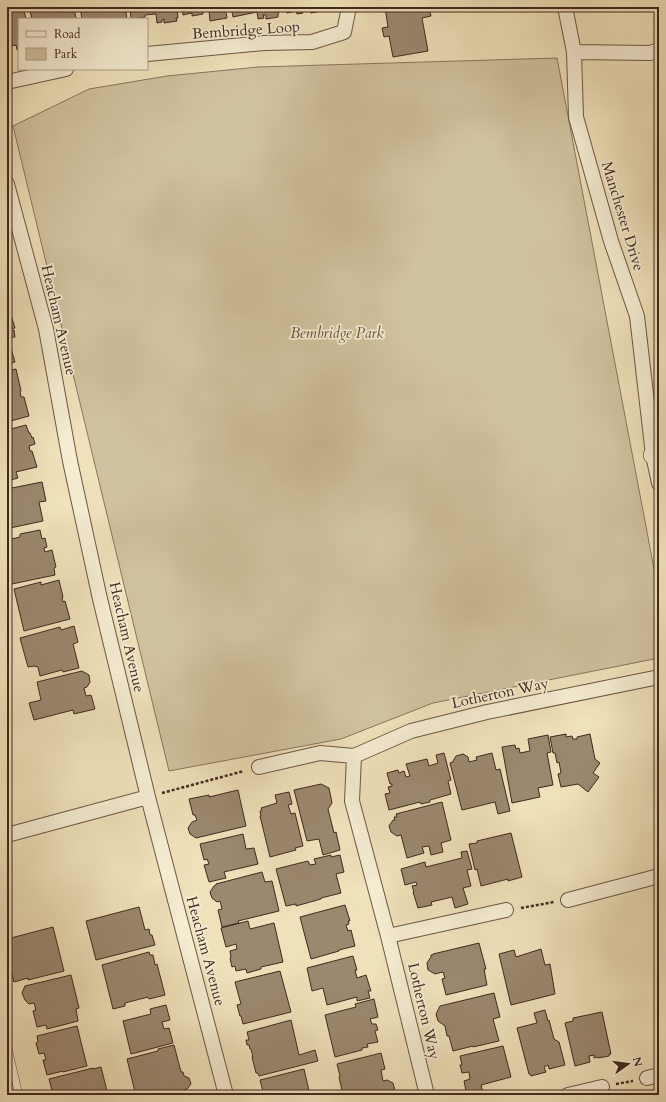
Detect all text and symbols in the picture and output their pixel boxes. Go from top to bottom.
street label: Bembridge Loop [191,16,301,44]
legend [18,18,148,70]
text: Road [54,26,81,42]
text: Park [54,46,78,62]
street label: Manchester Drive [597,159,649,273]
street label: Heacham Avenue [37,263,81,377]
park label: Bembridge Park [290,323,384,343]
street label: Heacham Avenue [105,580,149,694]
street label: Lotherton Way [450,673,550,713]
street label: Heacham Avenue [182,894,230,1008]
street label: Lotherton Way [403,961,445,1061]
north arrow [608,1044,648,1084]
text: N [629,1055,646,1069]

